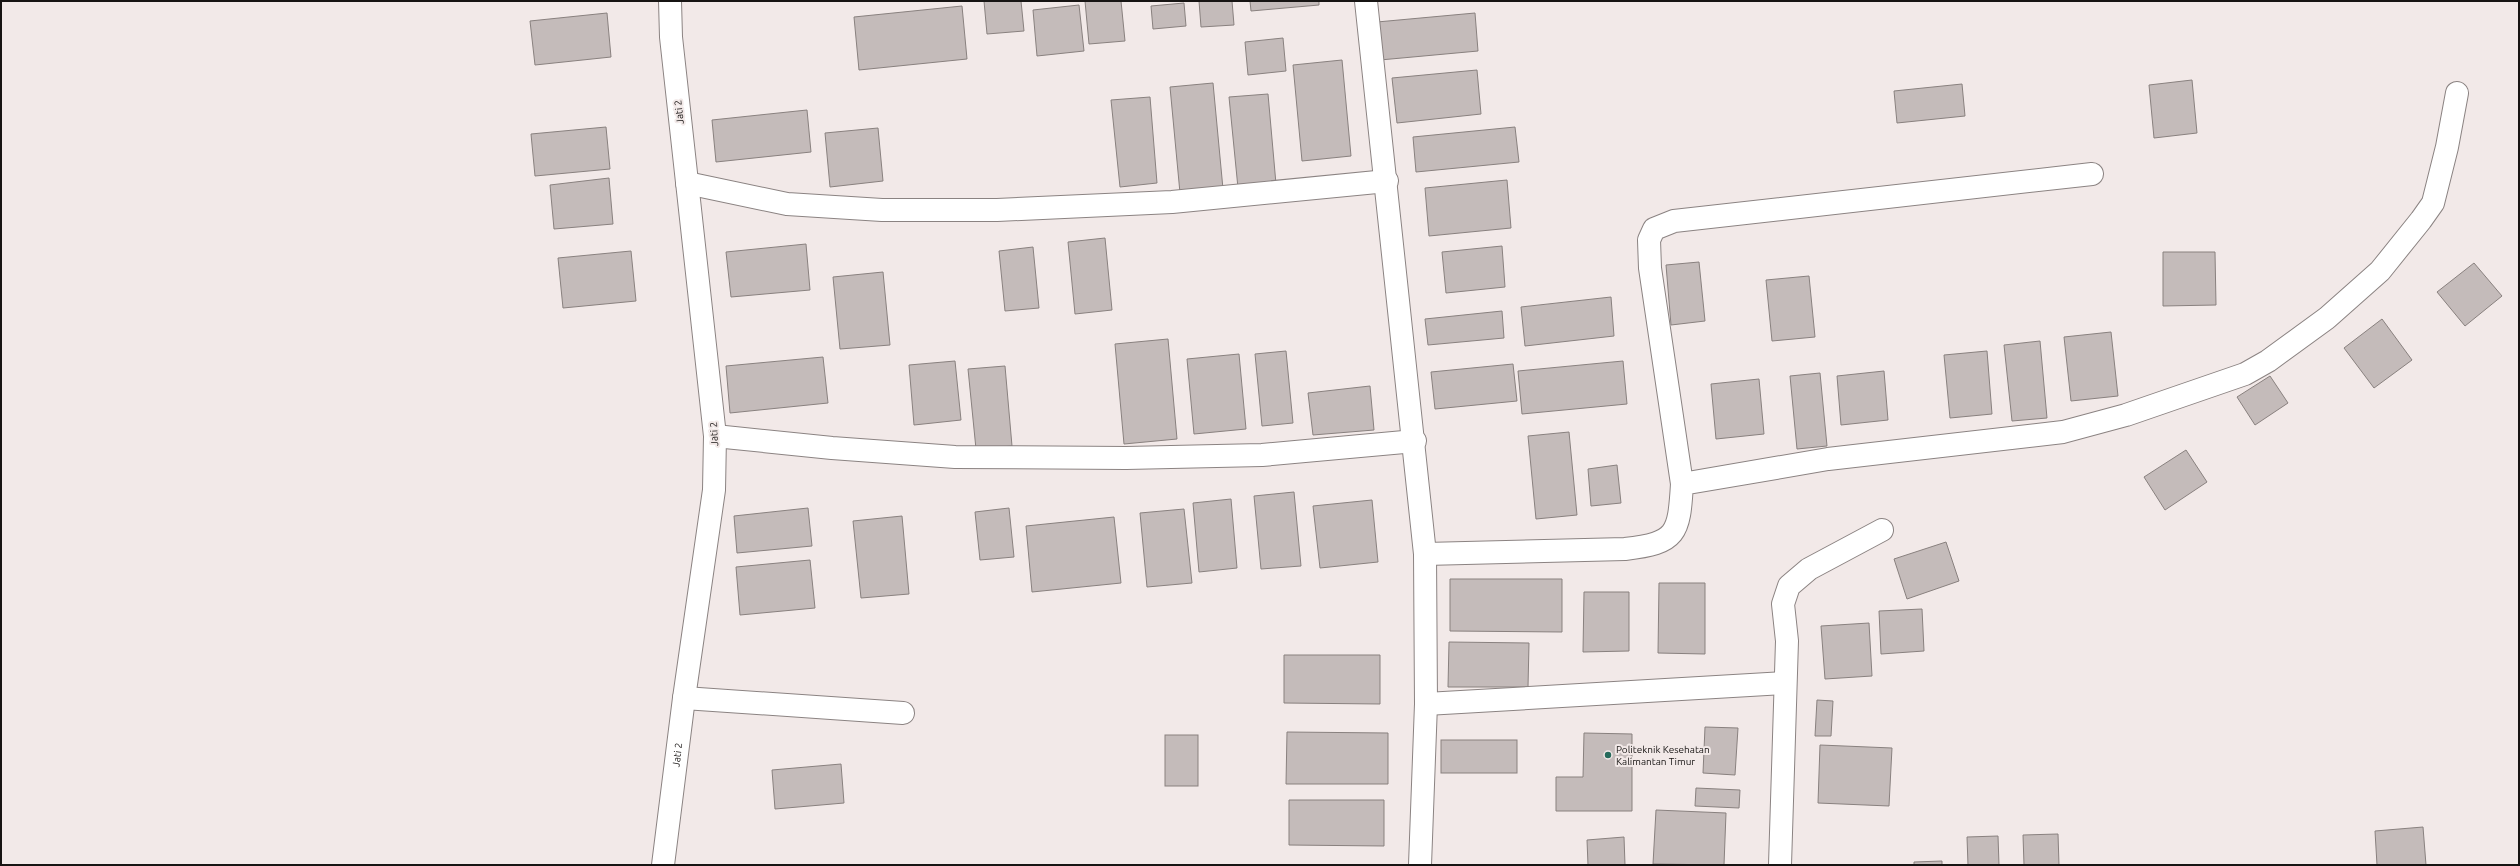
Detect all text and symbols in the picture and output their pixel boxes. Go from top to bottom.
street label: Jati 2 [672,99,686,125]
street label: Jati 2 [708,422,720,446]
street label: Jati 2 [670,742,684,768]
place label: Politeknik Kesehatan Kalimantan Timur [1616,744,1710,767]
marker: Politeknik Kesehatan Kalimantan Timur [1603,750,1613,760]

